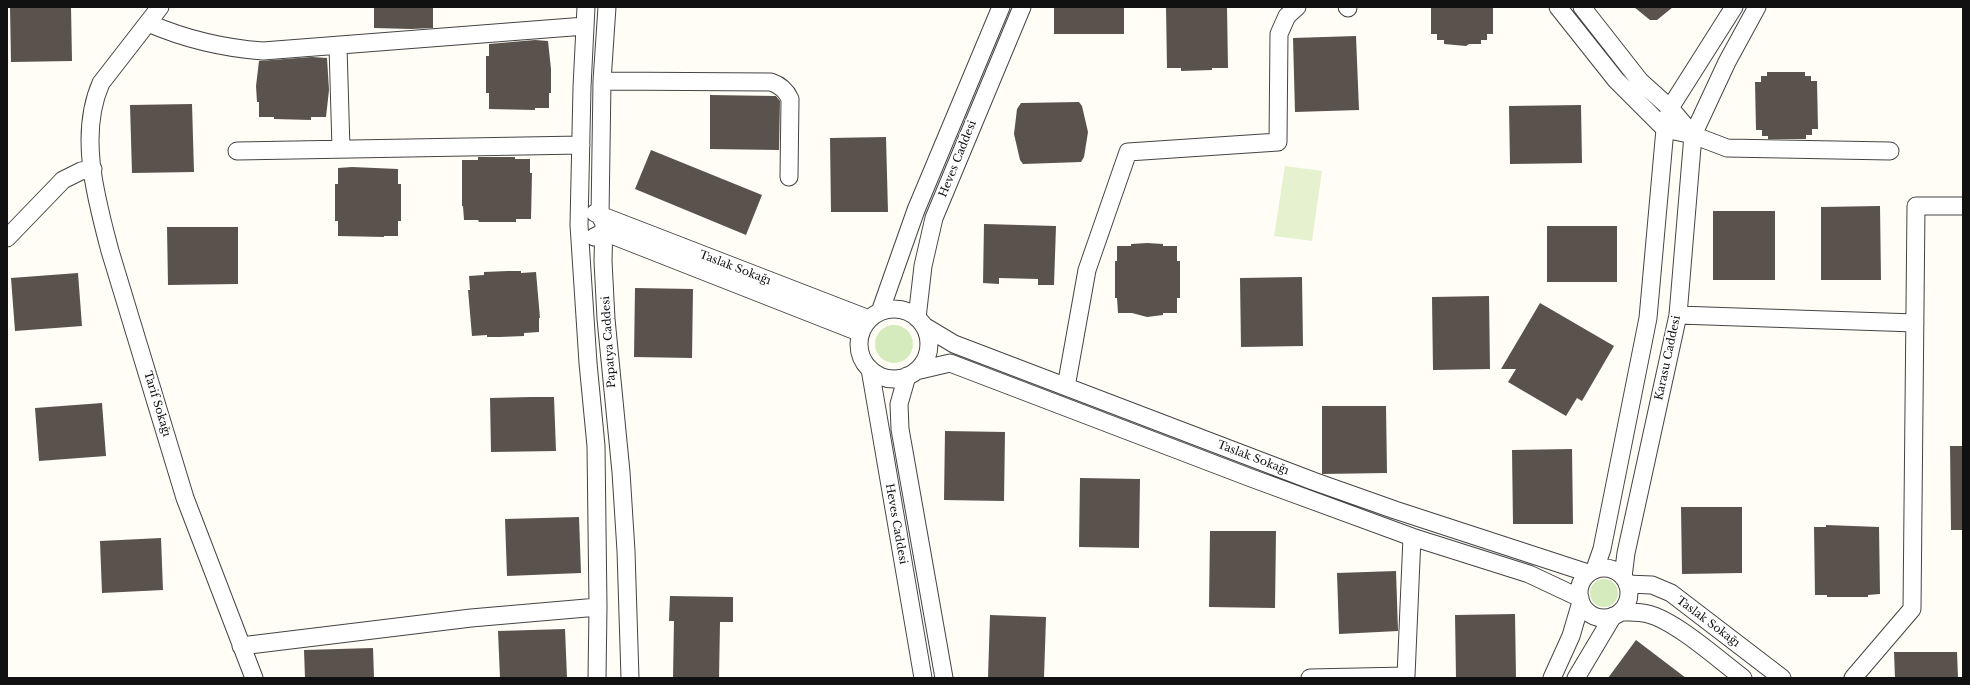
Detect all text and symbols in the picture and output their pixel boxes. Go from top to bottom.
street label: Heves Caddesi [937,119,979,199]
street label: Taslak Sokağı [697,248,773,288]
street label: Papatya Caddesi [599,296,619,388]
street label: Karasu Caddesi [1653,314,1683,402]
street label: Tarif Sokağı [141,370,173,438]
street label: Taslak Sokağı [1215,438,1291,478]
street label: Heves Caddesi [882,483,910,565]
street label: Taslak Sokağı [1674,594,1742,650]

